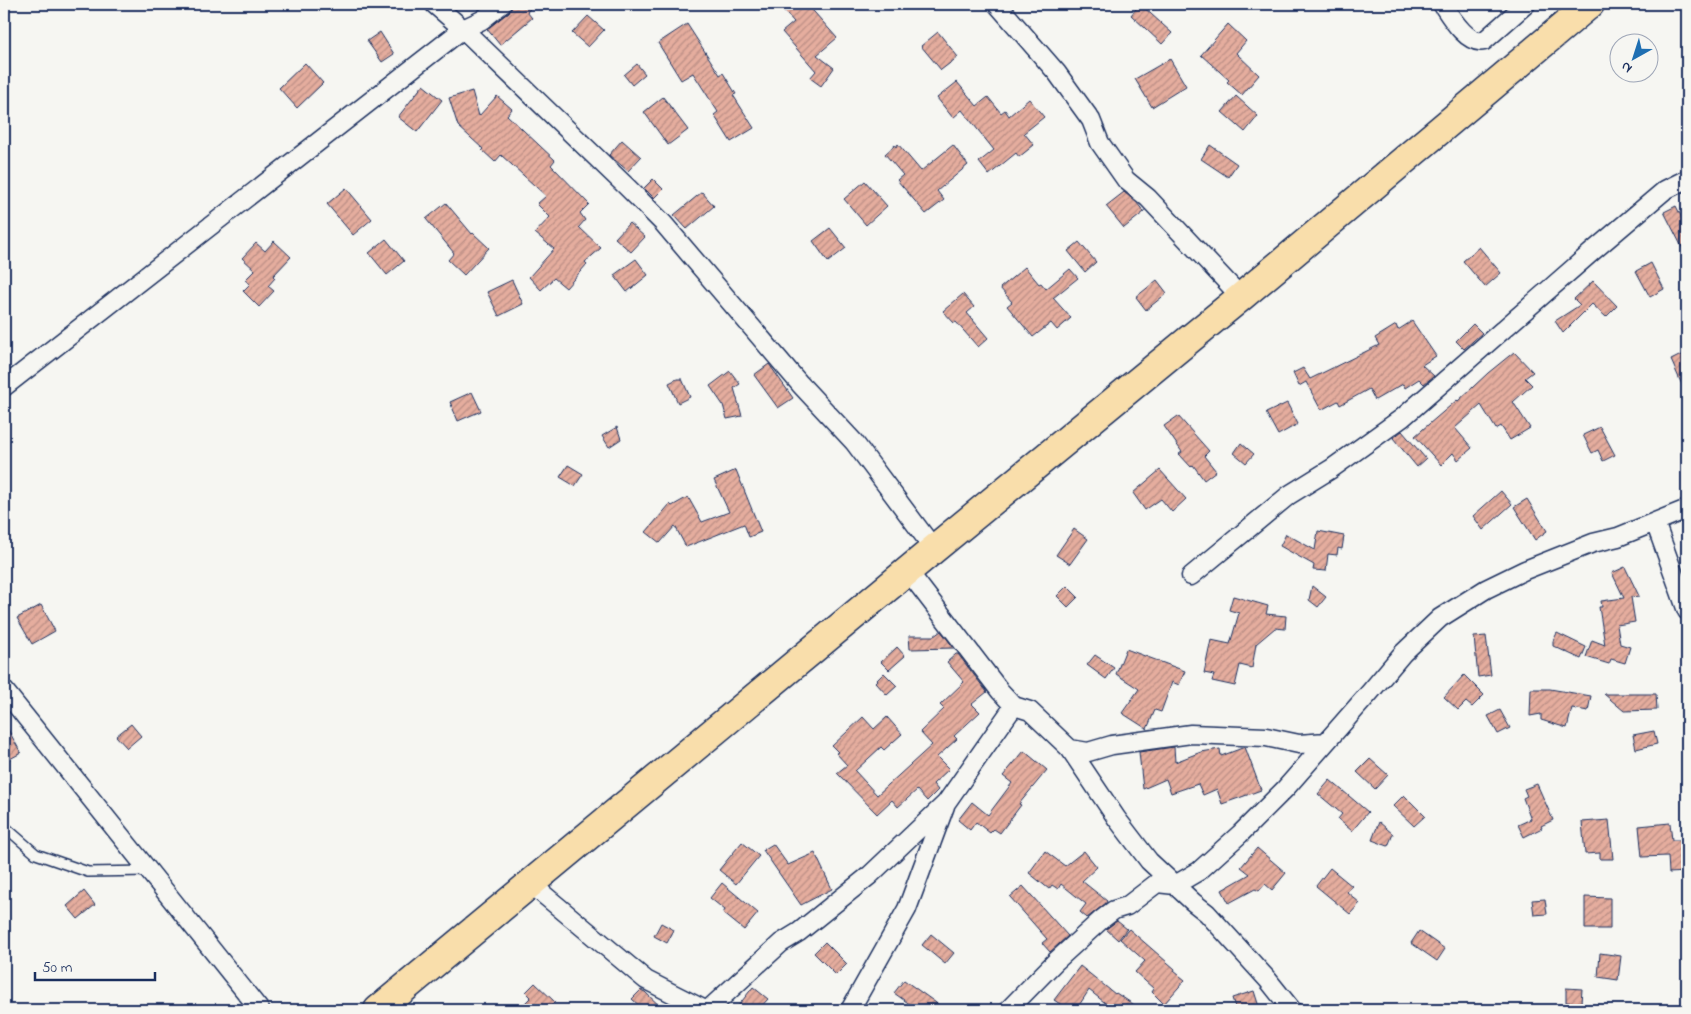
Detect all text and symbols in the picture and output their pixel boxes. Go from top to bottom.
north arrow [1608,32,1658,82]
text: N [1616,56,1637,78]
scale bar [35,949,155,981]
text: 50 m [42,957,73,979]

